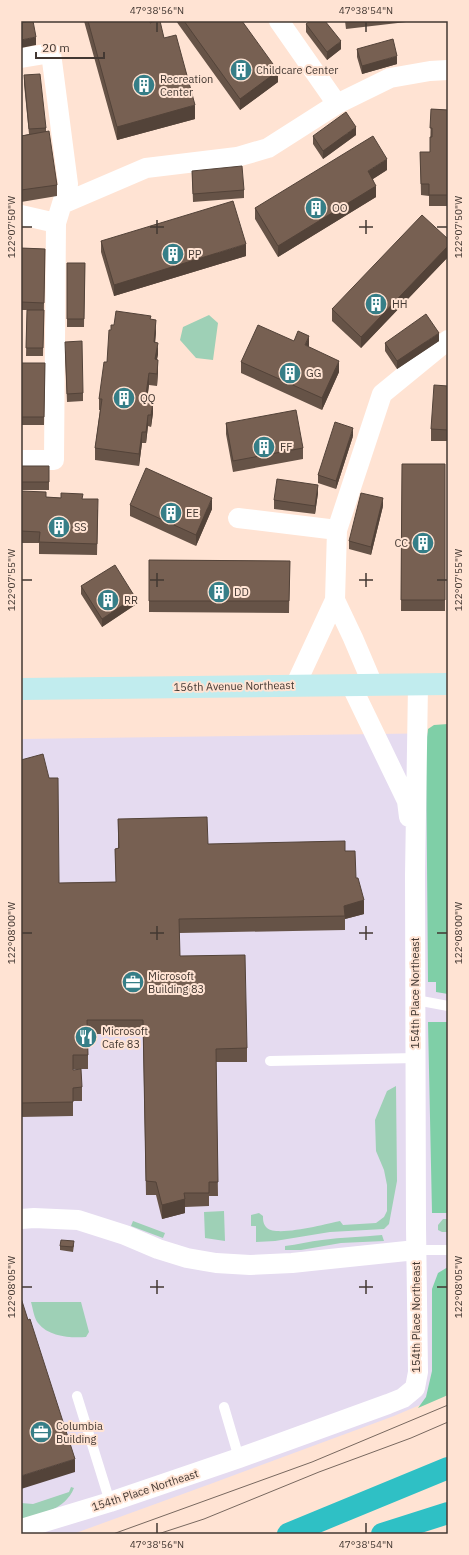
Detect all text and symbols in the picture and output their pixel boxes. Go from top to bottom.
text: 47°38'56"N [130,4,184,17]
text: 47°38'54"N [339,4,393,17]
scale bar [36,34,104,60]
text: 20 m [42,40,70,55]
building icon: Childcare Center [228,57,254,83]
place label: Childcare Center [256,63,338,77]
building icon: Recreation Center [131,72,157,98]
place label: Recreation Center [160,72,213,99]
building icon: OO [303,195,329,221]
text: 122°07'50"W [5,196,18,258]
text: 122°07'50"W [452,196,465,258]
place label: OO [332,201,348,215]
building icon: PP [160,241,186,267]
place label: PP [188,247,202,261]
building icon: HH [363,291,389,317]
place label: HH [392,297,408,311]
building icon: GG [277,360,303,386]
place label: GG [306,366,321,380]
building icon: QQ [111,385,137,411]
place label: QQ [140,391,156,405]
building icon: FF [251,434,277,460]
place label: FF [280,440,292,454]
building icon: EE [158,500,184,526]
place label: EE [186,506,199,520]
building icon: SS [46,514,72,540]
place label: SS [74,520,87,534]
building icon: CC [410,530,436,556]
place label: CC [394,536,408,550]
text: 122°07'55"W [5,549,18,611]
text: 122°07'55"W [452,549,465,611]
building icon: DD [206,579,232,605]
place label: DD [234,585,249,599]
building icon: RR [95,587,121,613]
place label: RR [124,593,138,607]
street label: 156th Avenue Northeast [173,678,295,694]
text: 122°08'00"W [5,902,18,964]
text: 122°08'00"W [452,902,465,964]
street label: 154th Place Northeast [408,937,422,1049]
office icon: Microsoft Building 83 [120,969,146,995]
place label: Microsoft Building 83 [148,969,204,996]
restaurant icon: Microsoft Cafe 83 [73,1024,99,1050]
place label: Microsoft Cafe 83 [102,1024,148,1051]
text: 122°08'05"W [5,1256,18,1318]
text: 122°08'05"W [452,1256,465,1318]
street label: 154th Place Northeast [409,1261,423,1373]
office icon: Columbia Building [28,1419,54,1445]
place label: Columbia Building [56,1419,103,1446]
street label: 154th Place Northeast [90,1466,200,1514]
text: 47°38'56"N [130,1538,184,1551]
text: 47°38'54"N [339,1538,393,1551]

